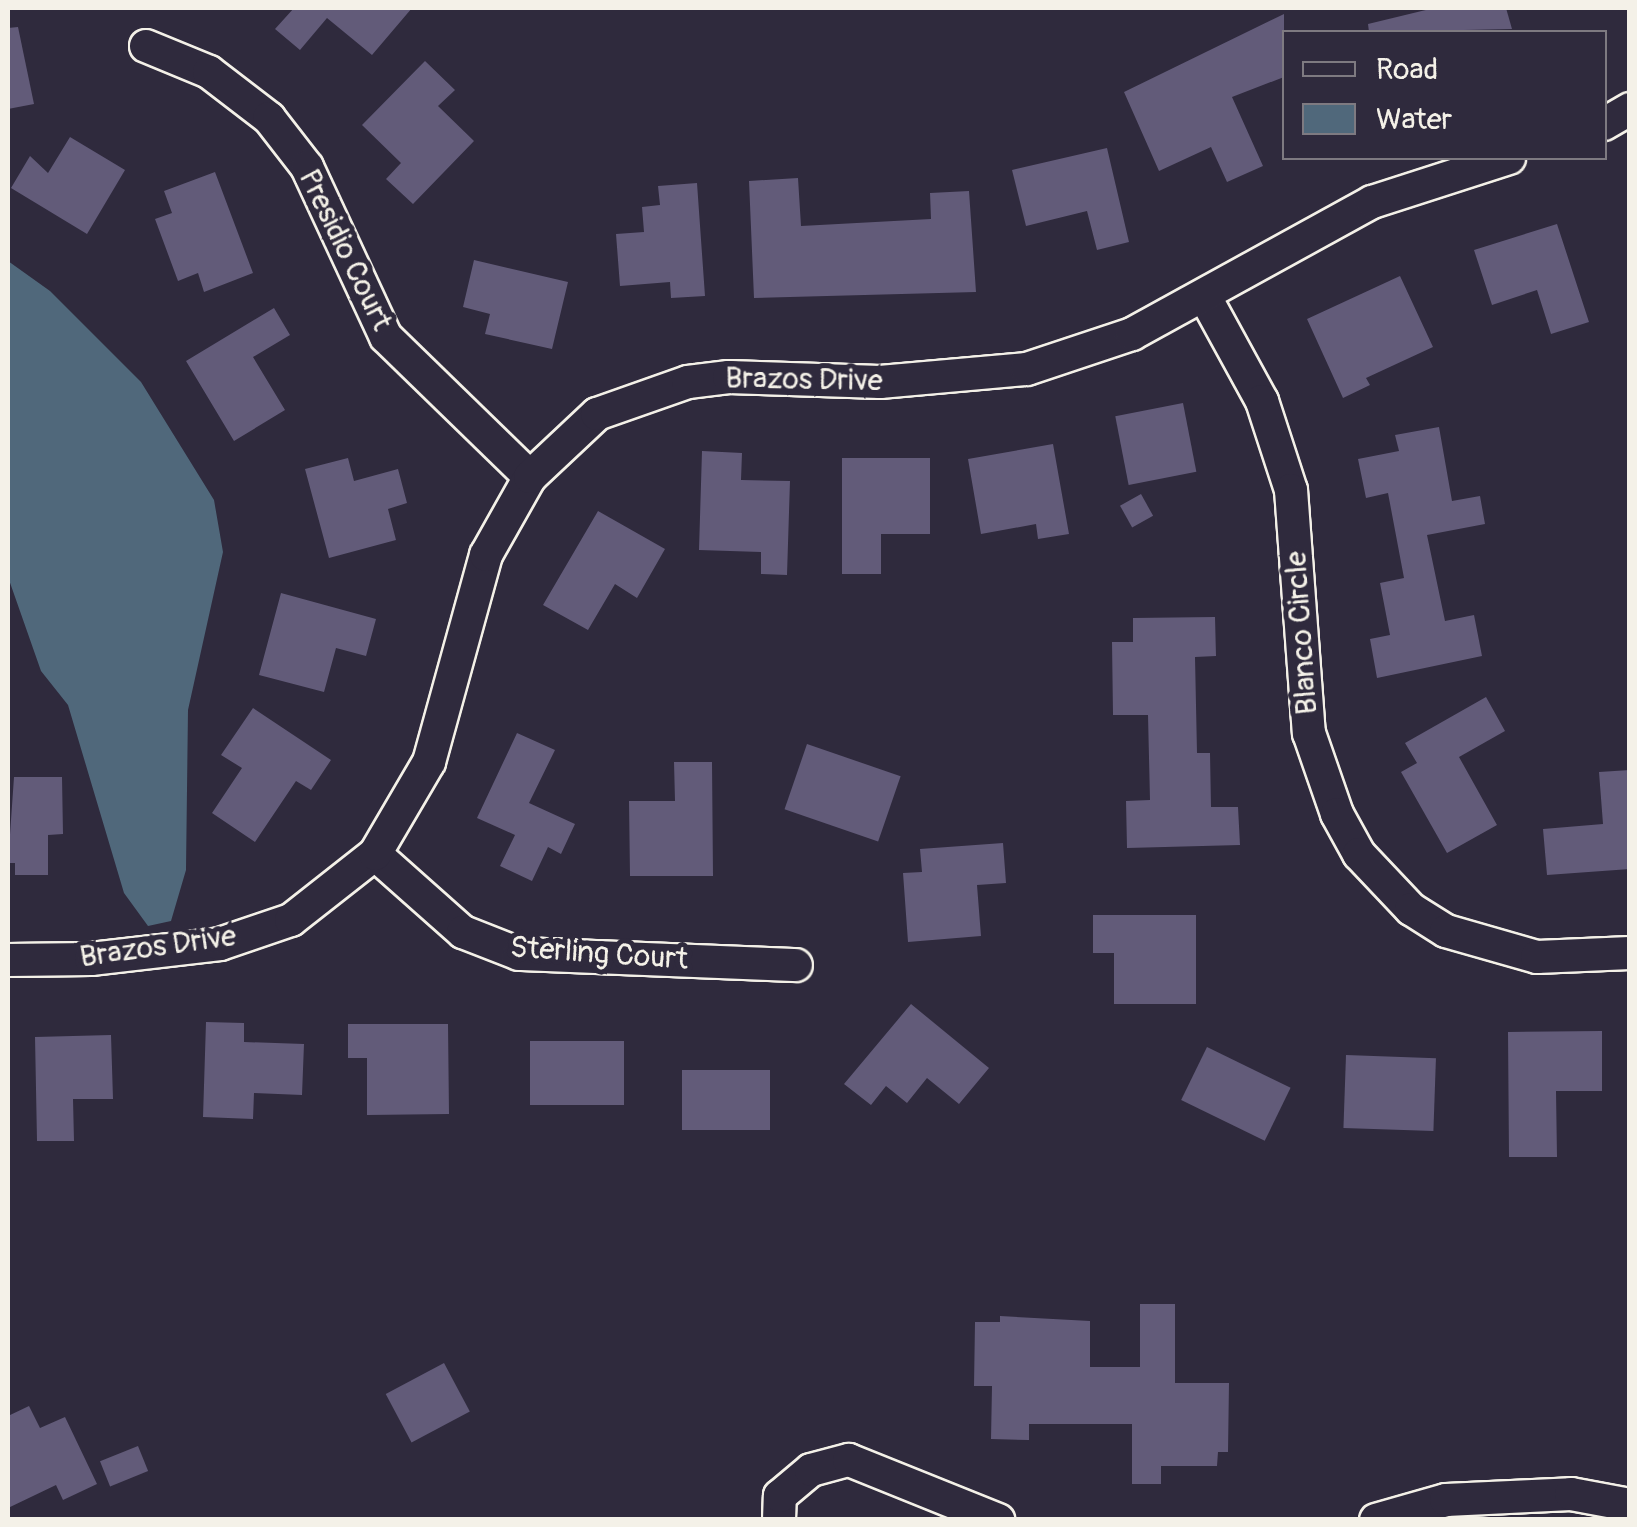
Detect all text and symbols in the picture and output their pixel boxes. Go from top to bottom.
legend [1282,30,1607,160]
text: Road [1376,51,1438,88]
text: Water [1376,101,1452,138]
street label: Presidio Court [291,164,399,336]
street label: Brazos Drive [725,361,883,399]
street label: Blanco Circle [1278,550,1326,716]
street label: Brazos Drive [78,918,238,976]
street label: Sterling Court [509,930,689,978]

